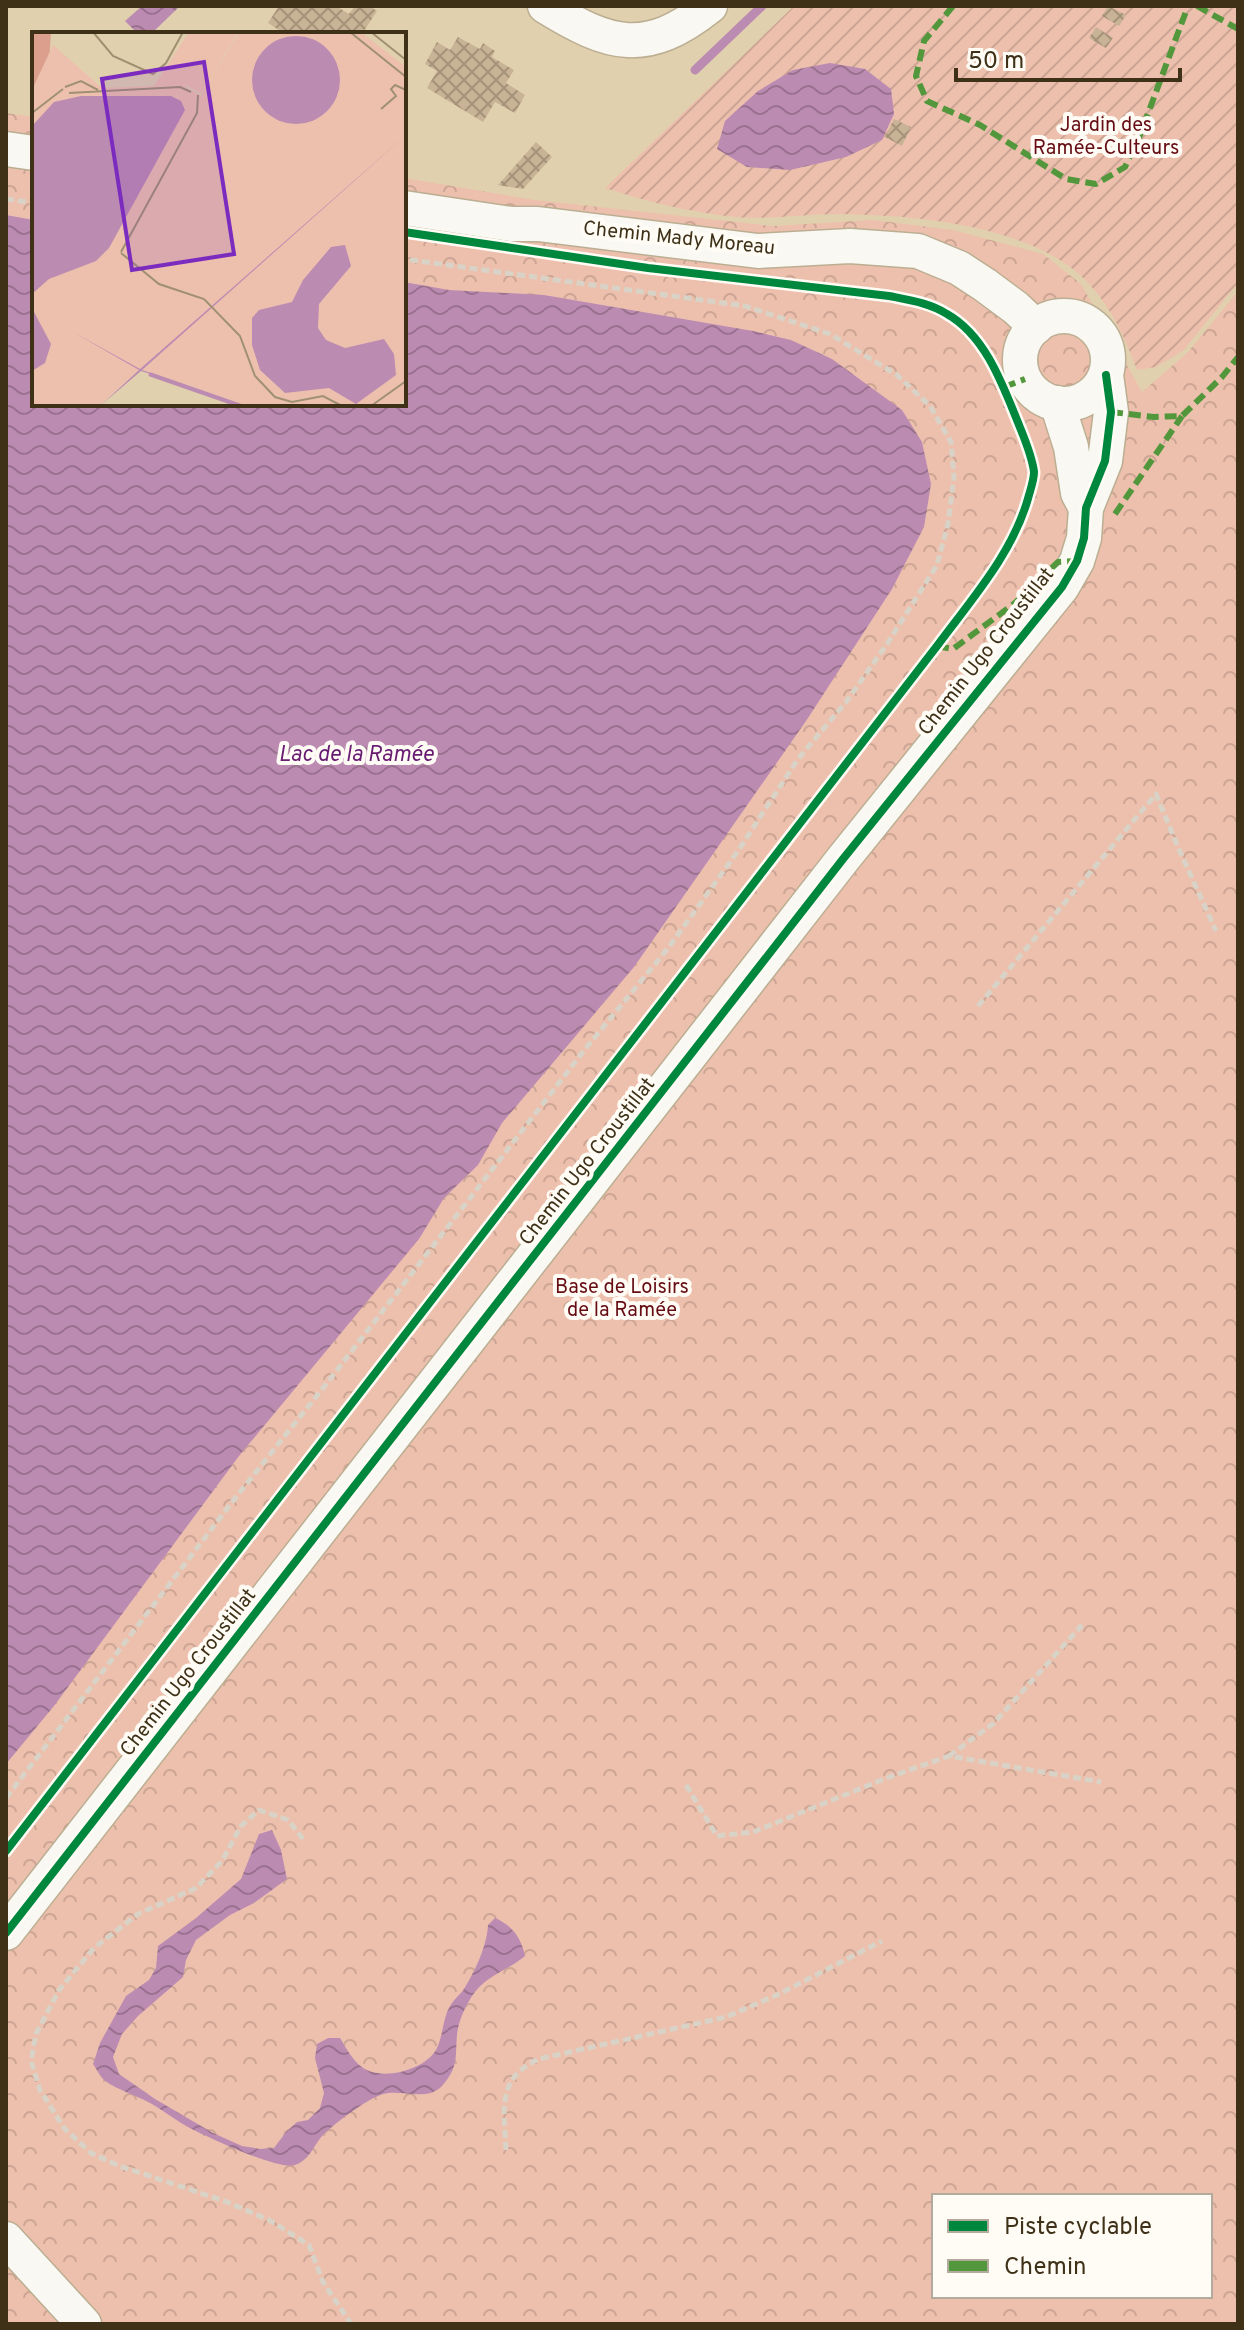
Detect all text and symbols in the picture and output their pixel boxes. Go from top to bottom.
inset map [32,32,406,406]
scale bar [956,32,1180,82]
text: 50 m [968,47,1024,77]
park label: Jardin des Ramée-Culteurs [1033,113,1179,162]
street label: Chemin Mady Moreau [582,216,776,262]
street label: Chemin Ugo Croustillat [913,563,1061,741]
water label: Lac de la Ramée [278,742,434,769]
street label: Chemin Ugo Croustillat [514,1073,662,1251]
park label: Base de Loisirs de la Ramée [555,1275,689,1324]
street label: Chemin Ugo Croustillat [115,1584,263,1762]
legend [932,2194,1212,2298]
text: Piste cyclable [1004,2213,1152,2243]
text: Chemin [1004,2253,1087,2283]

